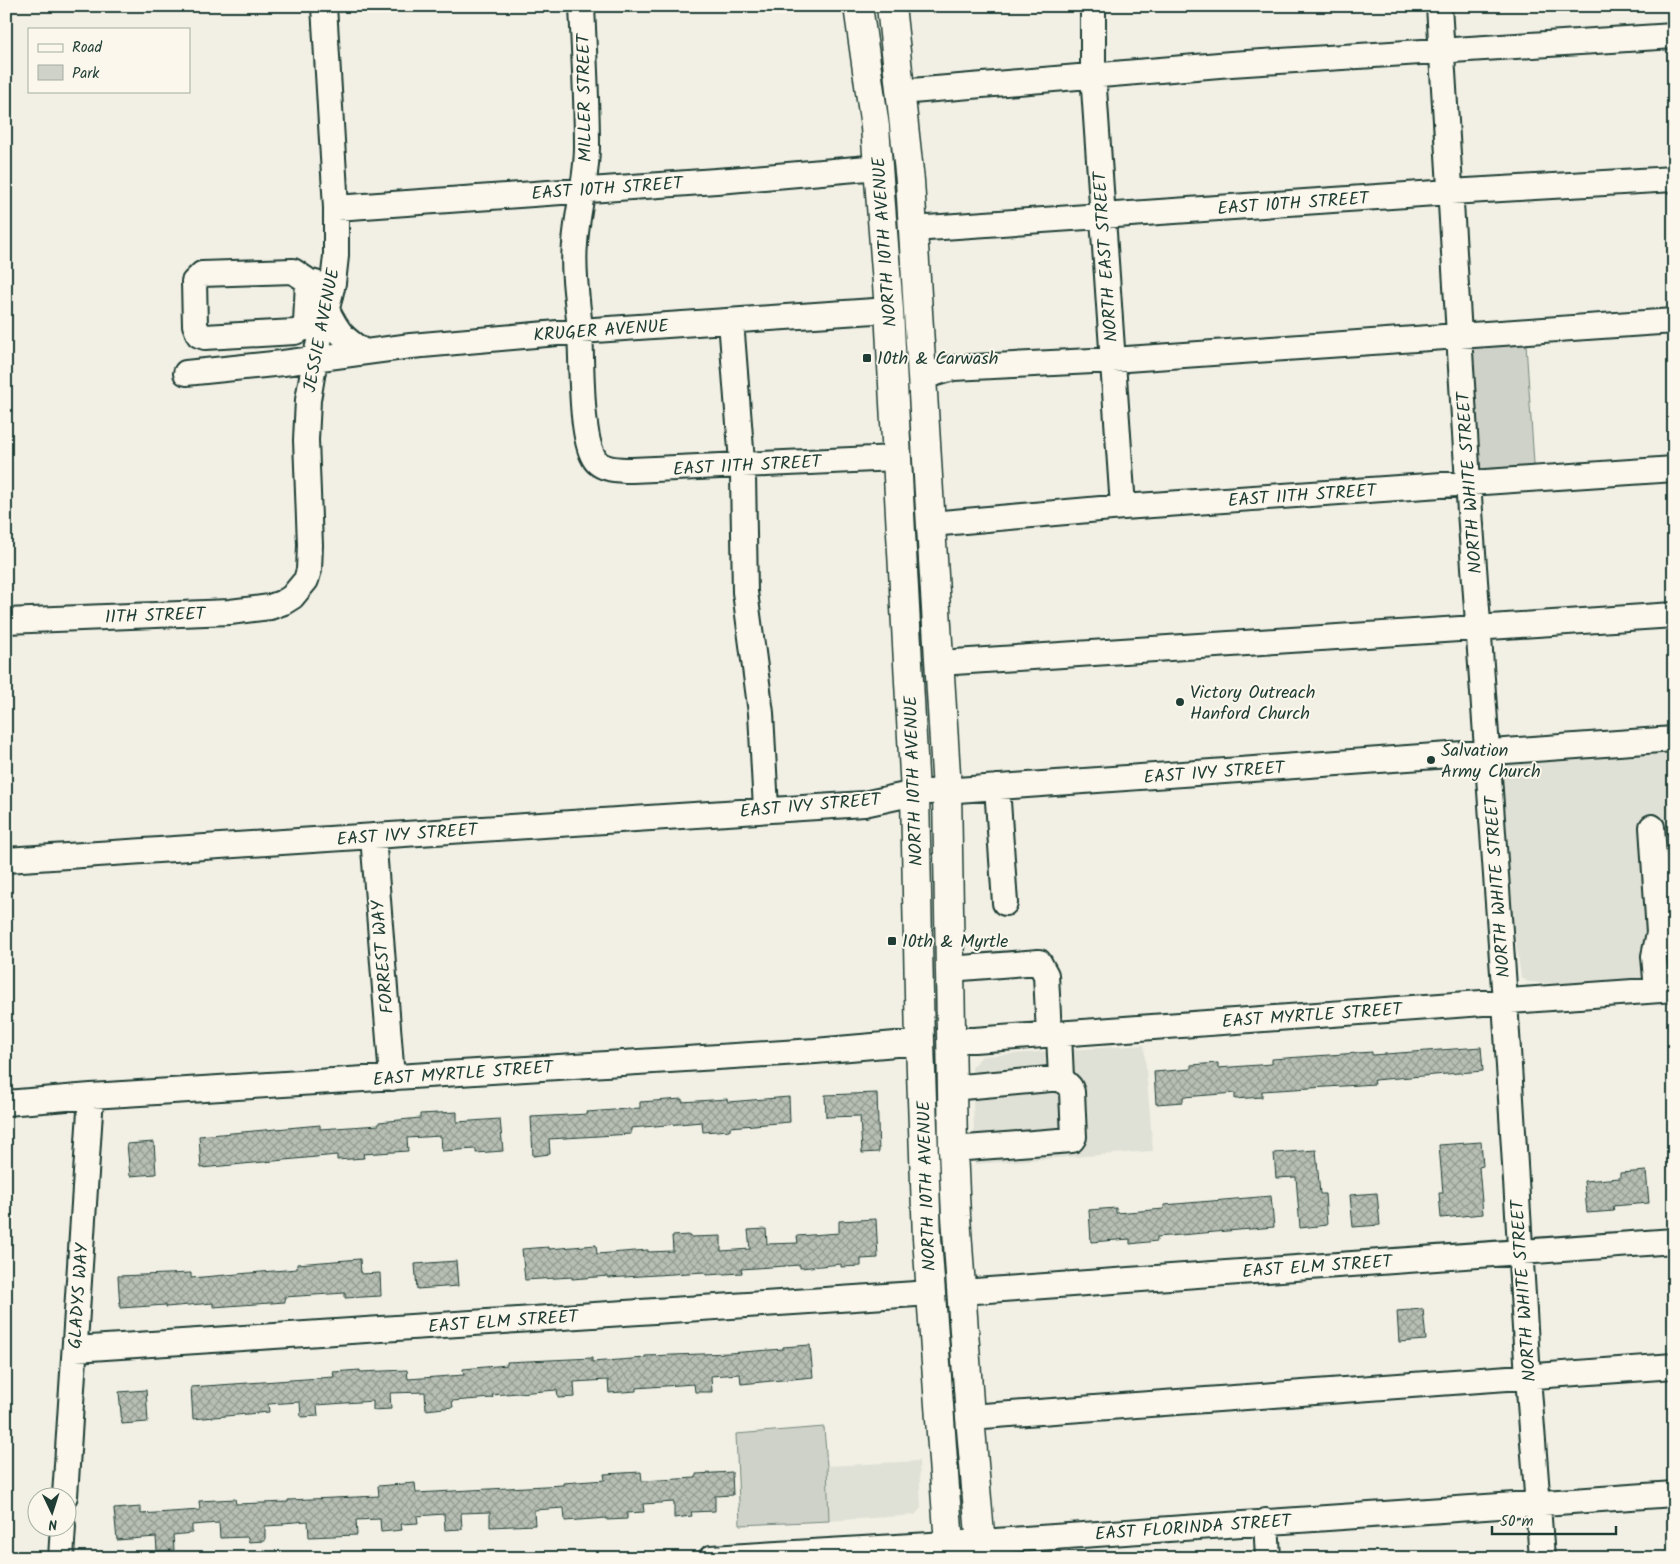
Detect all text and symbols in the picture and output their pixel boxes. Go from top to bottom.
legend [28,28,190,92]
street label: MILLER STREET [570,32,601,162]
text: Road [72,36,103,60]
text: Park [72,62,100,86]
street label: NORTH 10TH AVENUE [865,155,906,328]
street label: NORTH EAST STREET [1086,169,1127,343]
street label: EAST 10TH STREET [530,170,685,209]
street label: EAST 10TH STREET [1216,185,1371,224]
street label: JESSIE AVENUE [296,265,349,395]
street label: KRUGER AVENUE [532,312,670,351]
place label: 10th & Carwash [877,345,998,374]
marker: 10th & Carwash [861,352,873,364]
street label: NORTH WHITE STREET [1450,390,1491,575]
street label: EAST 11TH STREET [672,448,823,485]
street label: EAST 11TH STREET [1227,477,1379,516]
street label: 11TH STREET [104,600,207,633]
place label: Victory Outreach Hanford Church [1190,679,1315,729]
street label: NORTH 10TH AVENUE [897,695,932,867]
marker: Victory Outreach Hanford Church [1174,696,1186,708]
place label: Salvation Army Church [1441,737,1541,787]
street label: EAST IVY STREET [1143,754,1287,793]
marker: Salvation Army Church [1425,754,1437,766]
street label: EAST IVY STREET [739,786,883,827]
street label: NORTH WHITE STREET [1478,794,1519,979]
street label: EAST IVY STREET [336,816,480,855]
street label: FORREST WAY [364,898,403,1015]
place label: 10th & Myrtle [902,928,1008,957]
marker: 10th & Myrtle [886,935,898,947]
street label: EAST MYRTLE STREET [1221,996,1405,1037]
street label: EAST MYRTLE STREET [372,1054,556,1095]
street label: NORTH 10TH AVENUE [910,1100,945,1272]
street label: NORTH WHITE STREET [1504,1198,1545,1383]
street label: GLADYS WAY [61,1242,98,1350]
street label: EAST ELM STREET [1241,1248,1394,1287]
street label: EAST ELM STREET [427,1303,580,1342]
north arrow [28,1486,78,1536]
scale bar [1492,1504,1616,1536]
street label: EAST FLORINDA STREET [1094,1507,1294,1550]
text: 50 m [1500,1510,1534,1534]
text: N [48,1513,58,1535]

